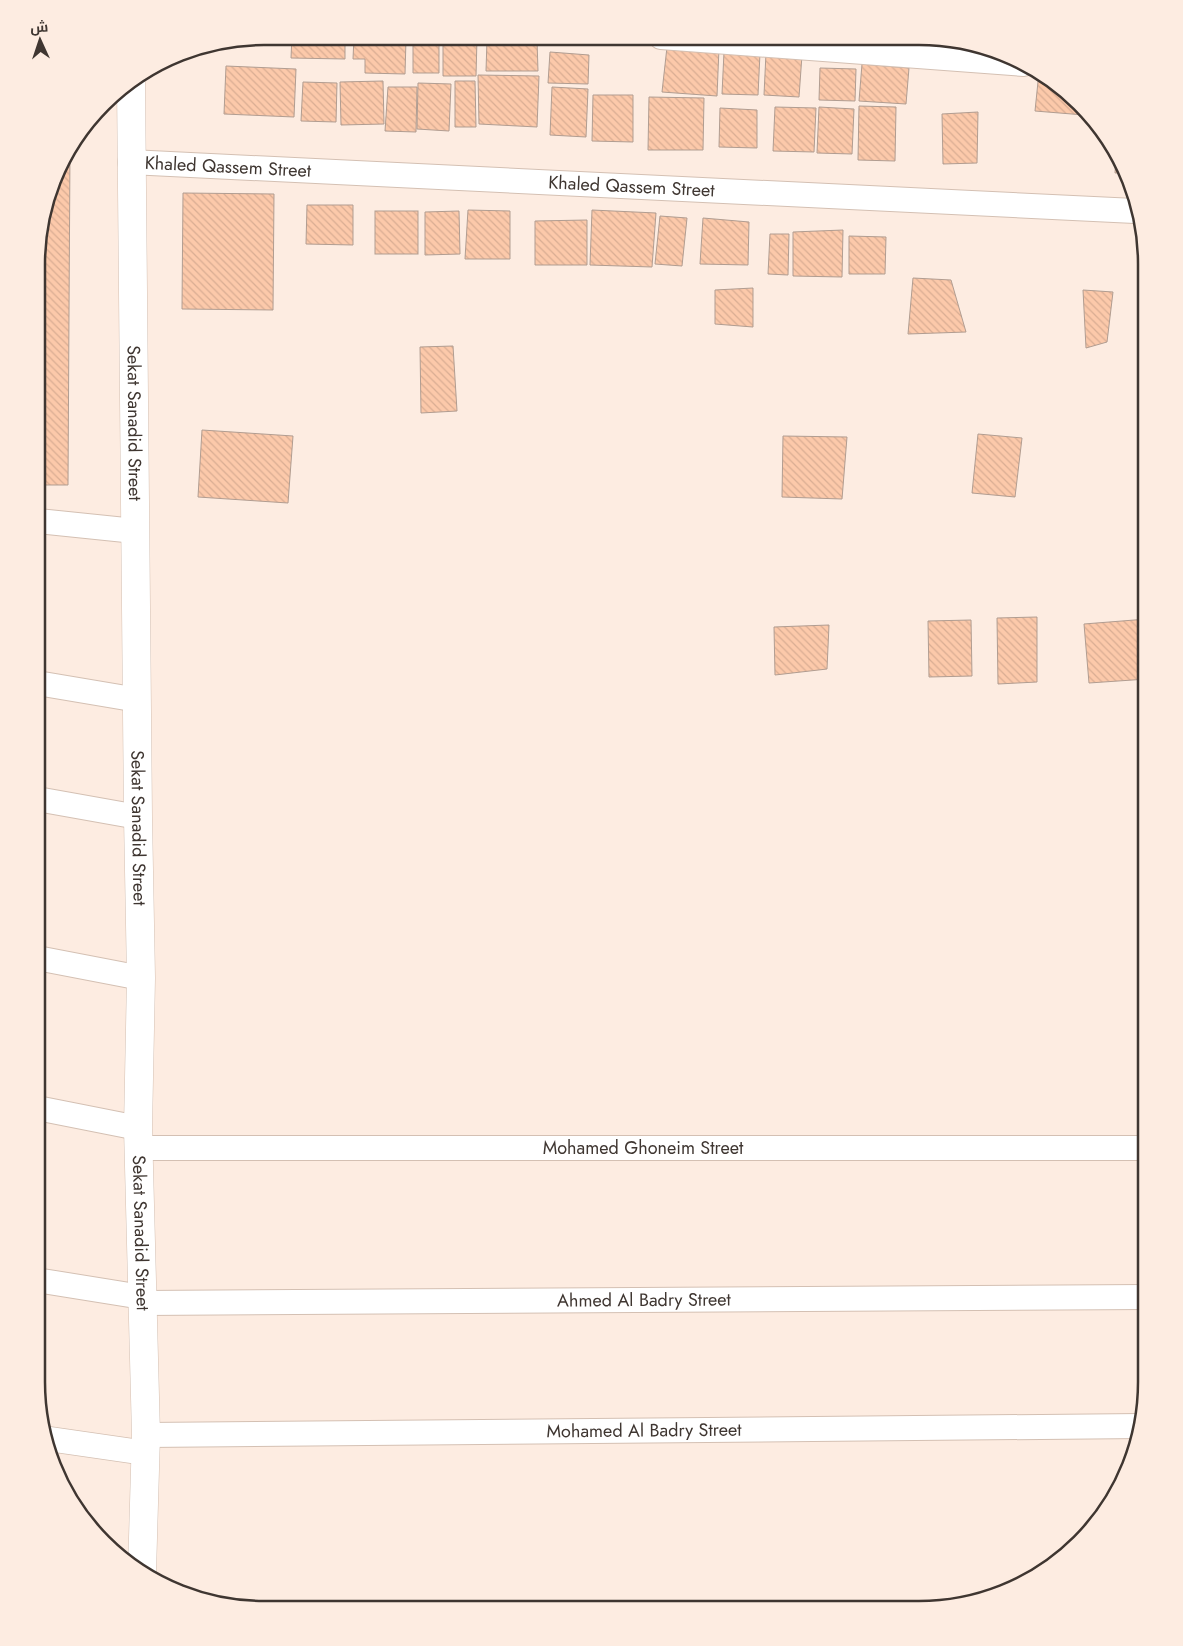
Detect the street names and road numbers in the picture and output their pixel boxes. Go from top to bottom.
street label: Khaled Qassem Street [144,150,312,184]
street label: Khaled Qassem Street [548,169,716,204]
street label: Sekat Sanadid Street [121,345,148,502]
street label: Sekat Sanadid Street [124,750,153,907]
street label: Mohamed Ghoneim Street [543,1135,744,1161]
street label: Sekat Sanadid Street [126,1155,156,1312]
street label: Ahmed Al Badry Street [557,1286,732,1314]
street label: Mohamed Al Badry Street [546,1417,742,1444]

